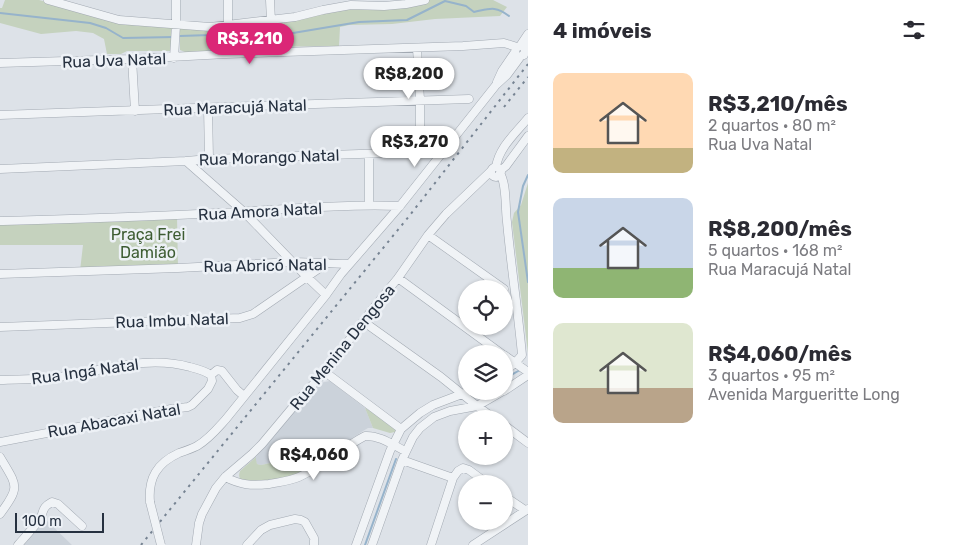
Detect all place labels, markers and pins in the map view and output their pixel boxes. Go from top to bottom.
pin: R$3,210 [204,22,296,65]
pin: R$8,200 [363,58,455,100]
pin: R$3,270 [369,126,461,168]
pin: R$4,060 [268,438,360,481]

